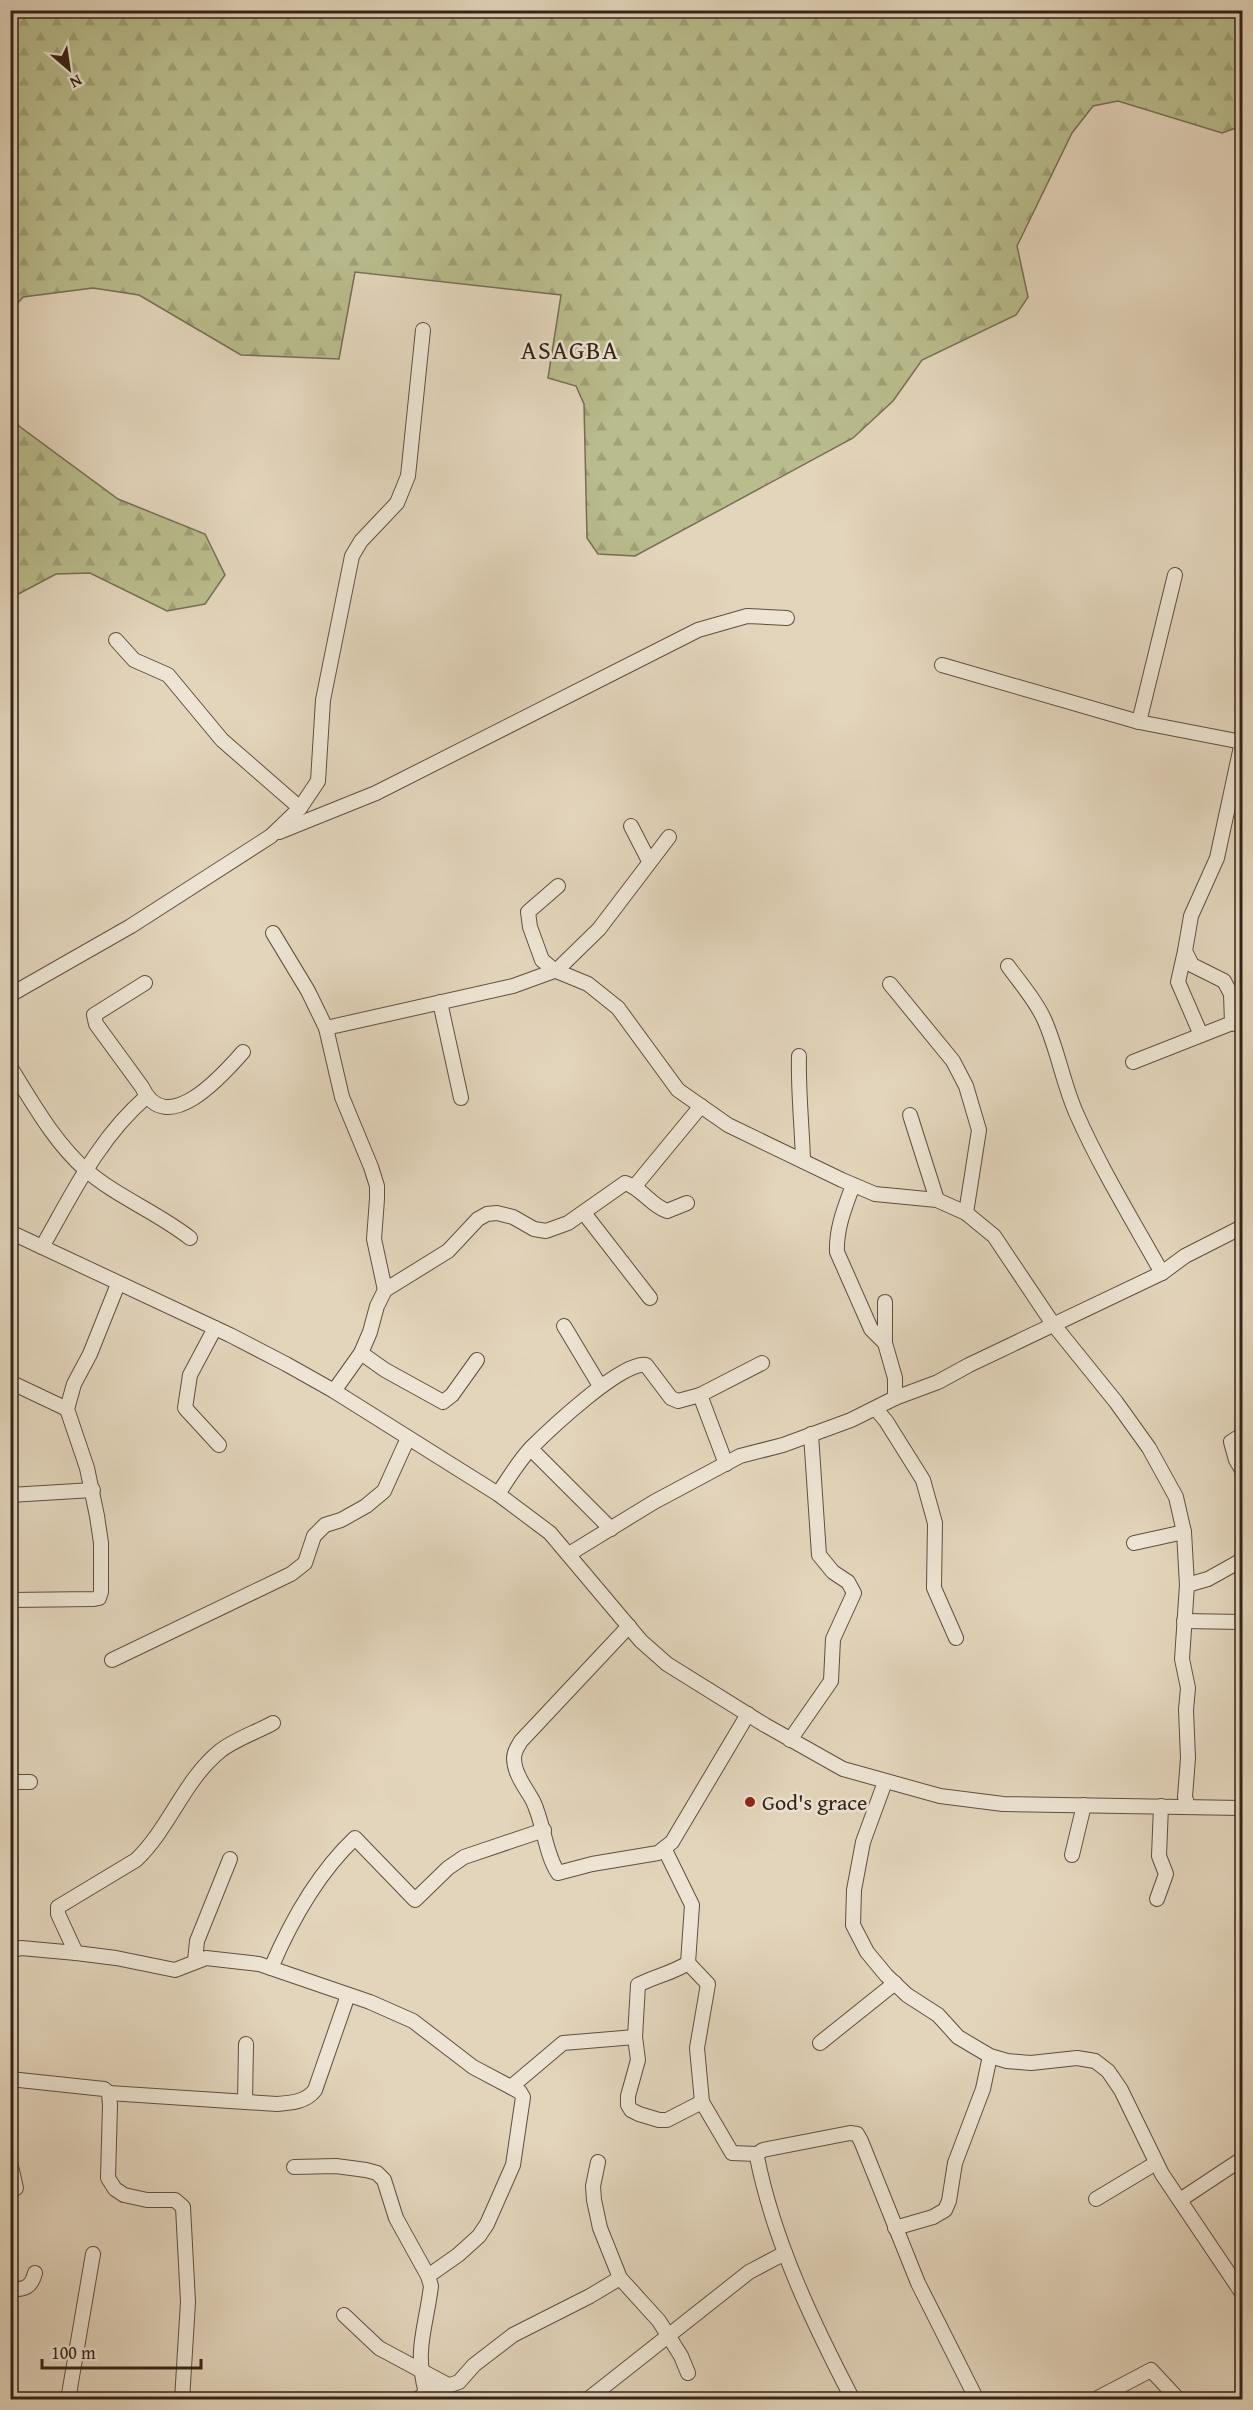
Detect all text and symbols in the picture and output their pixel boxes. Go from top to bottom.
north arrow [39,39,99,99]
text: N [66,69,87,95]
district label: ASAGBA [521,330,619,369]
place label: God's grace [762,1786,867,1818]
marker: God's grace [743,1795,757,1809]
scale bar [42,2332,201,2370]
text: 100 m [51,2339,96,2366]

